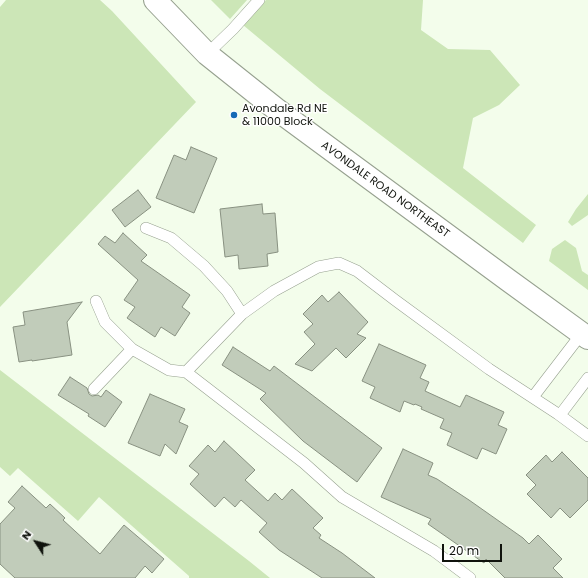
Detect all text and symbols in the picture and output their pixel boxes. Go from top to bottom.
place label: Avondale Rd NE & 11000 Block [242,102,327,128]
marker: Avondale Rd NE & 11000 Block [229,110,239,120]
street label: AVONDALE ROAD NORTHEAST [318,139,452,241]
north arrow [16,522,56,562]
text: N [17,527,35,543]
scale bar [444,536,504,562]
text: 20 m [449,542,479,559]

